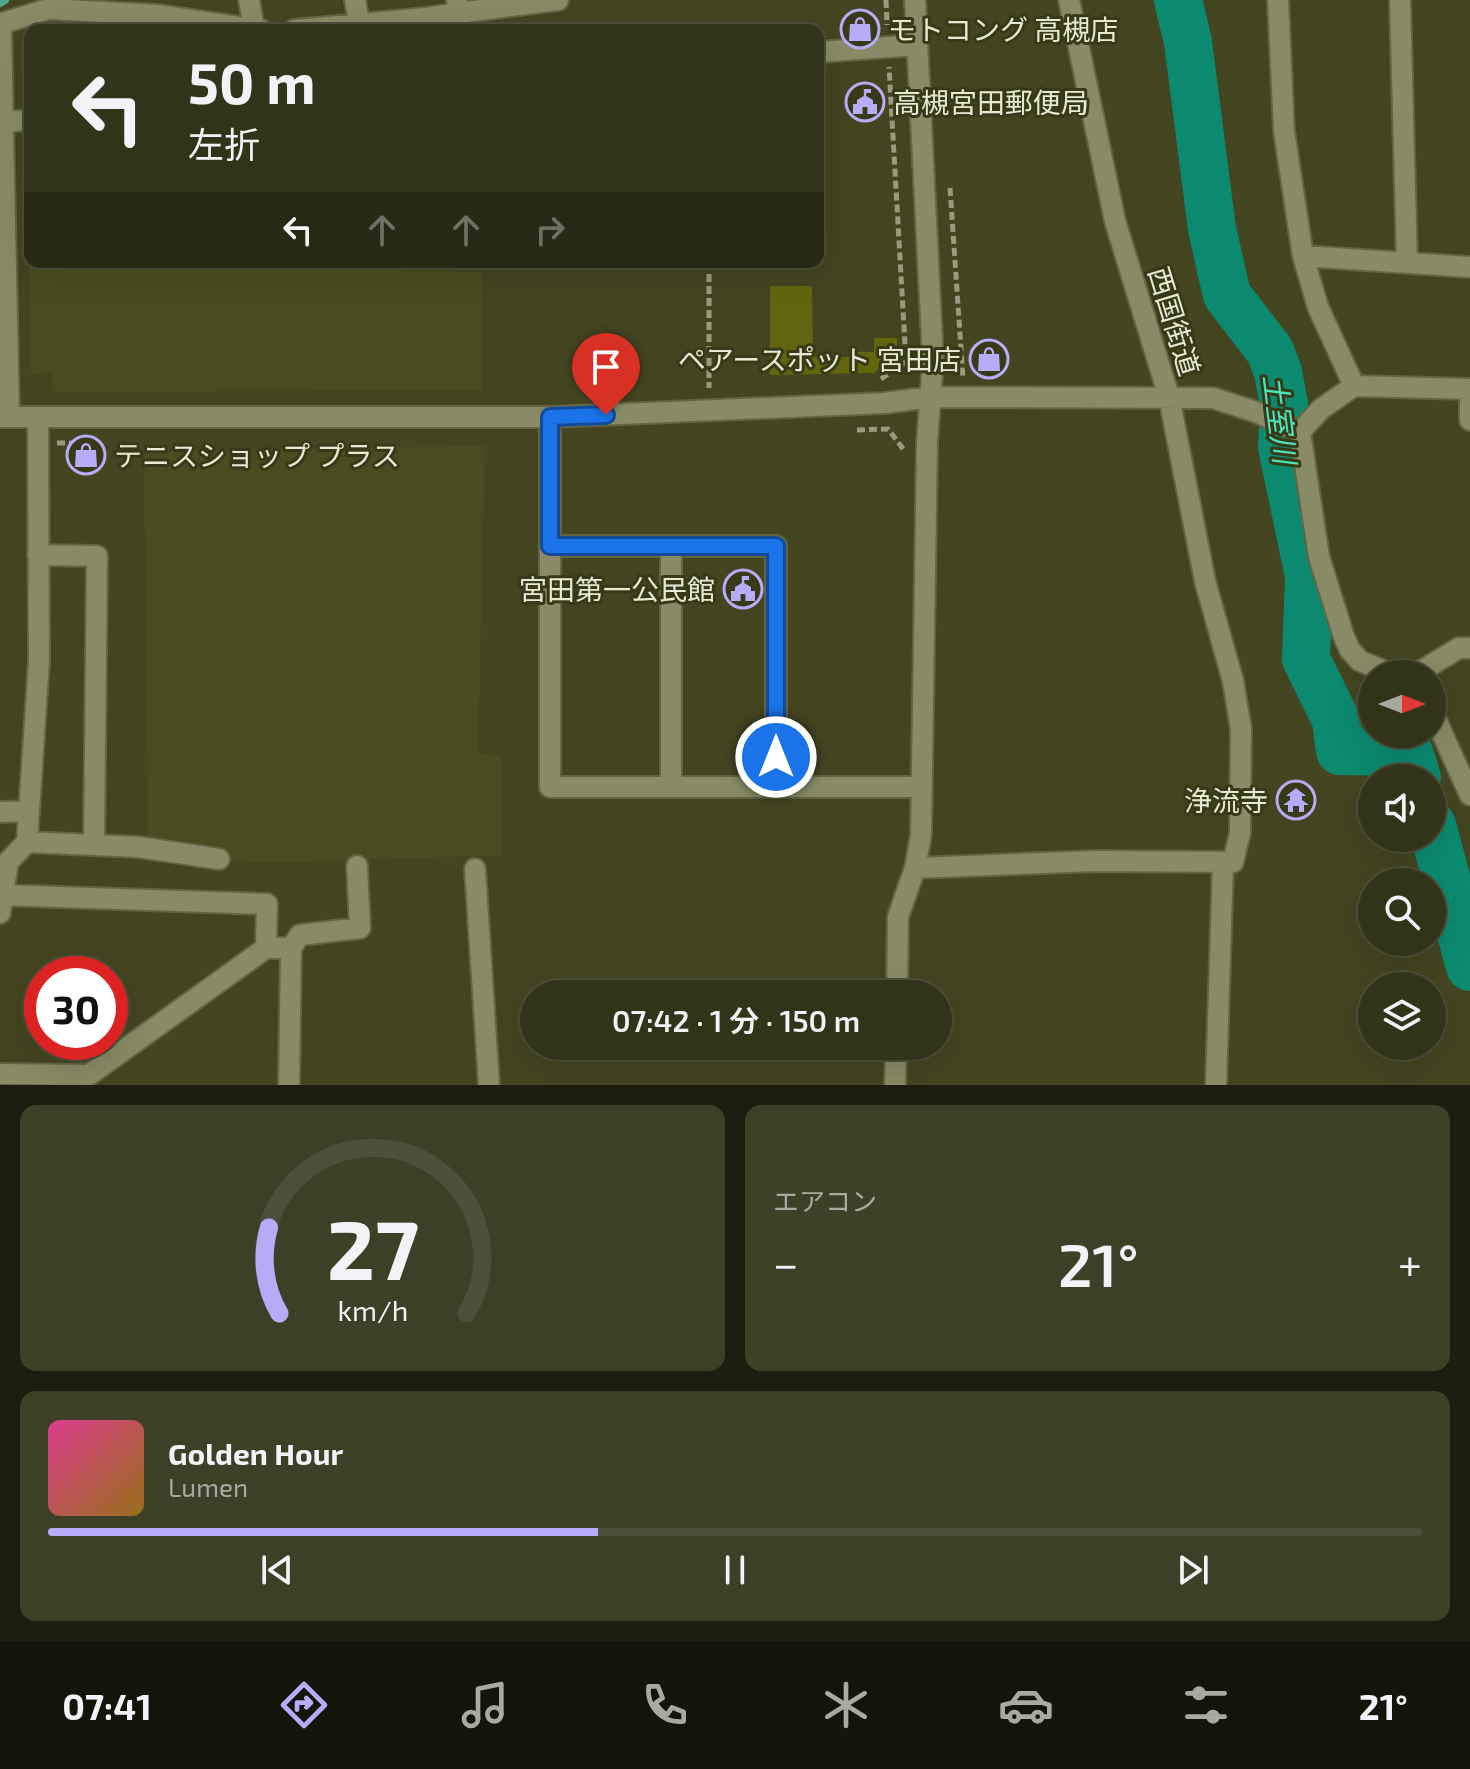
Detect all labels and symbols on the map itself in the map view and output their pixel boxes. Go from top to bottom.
shop icon: モトコング 高槻店 [839,8,881,50]
place label: モトコング 高槻店 [888,12,1118,46]
public building icon: 高槻宮田郵便局 [844,81,886,123]
place label: 高槻宮田郵便局 [893,85,1089,119]
street label: 西国街道 [1142,262,1208,380]
pin [572,333,640,415]
shop icon: ペアースポット 宮田店 [968,338,1010,380]
place label: ペアースポット 宮田店 [678,342,961,376]
water label: 土室川 [1258,372,1305,469]
shop icon: テニスショップ プラス [65,434,107,476]
place label: テニスショップ プラス [114,438,400,472]
public building icon: 宮田第一公民館 [722,568,764,610]
place label: 宮田第一公民館 [519,572,715,606]
north arrow [1358,660,1446,748]
position arrow [734,715,818,799]
temple icon: 浄流寺 [1275,779,1317,821]
place label: 浄流寺 [1184,783,1268,817]
speed limit sign: 30 [24,956,128,1060]

